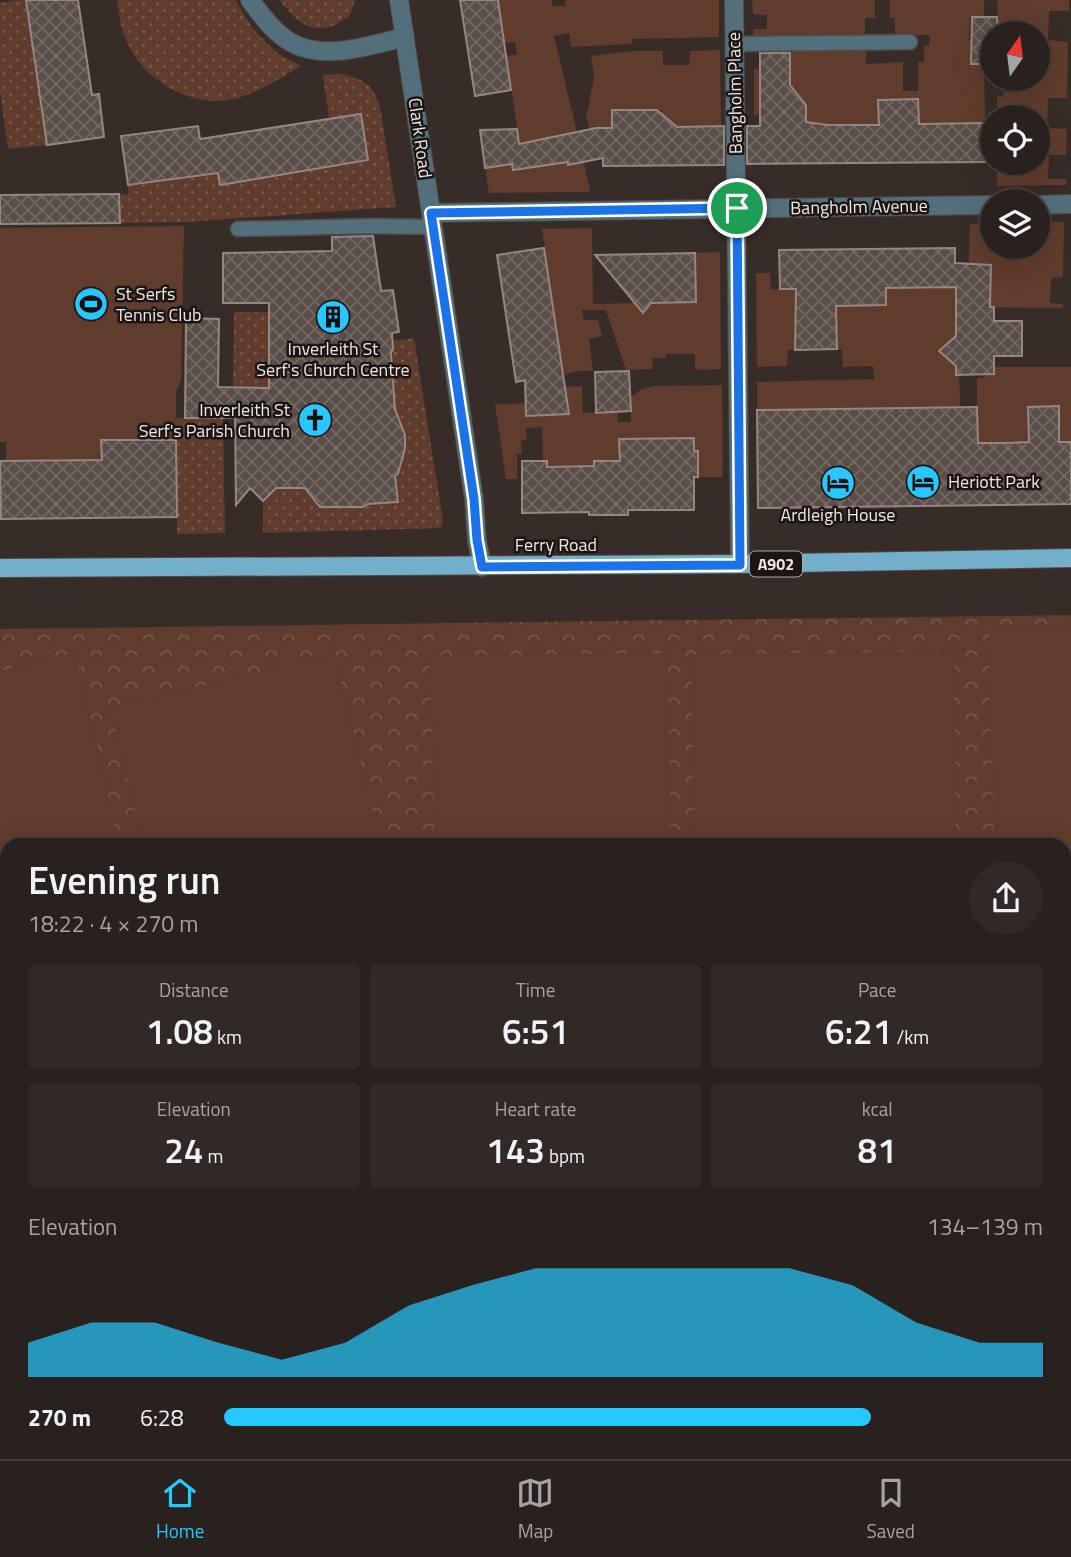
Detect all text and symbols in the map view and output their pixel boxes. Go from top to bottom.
north arrow [980,21,1050,91]
map controls [980,21,1050,259]
street label: Bangholm Place [720,32,749,154]
street label: Clark Road [402,96,439,180]
button: locate [980,105,1050,175]
pin [707,178,767,238]
icon: arrive [718,189,756,227]
button: layers [980,189,1050,259]
street label: Bangholm Avenue [790,192,928,221]
place label: St Serfs Tennis Club [116,280,202,328]
sports icon: St Serfs Tennis Club [72,285,110,323]
building icon: Inverleith St Serf's Church Centre [314,298,352,336]
place label: Inverleith St Serf's Church Centre [256,335,410,383]
place label: Inverleith St Serf's Parish Church [139,396,291,444]
church icon: Inverleith St Serf's Parish Church [296,401,334,439]
hotel icon: Heriott Park [904,463,942,501]
hotel icon: Ardleigh House [819,464,857,502]
place label: Heriott Park [948,468,1040,495]
place label: Ardleigh House [781,501,895,528]
street label: Ferry Road [515,531,597,558]
road number: A902 [750,552,802,576]
text: Evening run [28,851,221,909]
button: share [969,861,1043,935]
text: 18:22 · 4 × 270 m [28,906,198,941]
text: Distance [159,975,229,1004]
text: Time [516,975,555,1004]
text: Pace [858,975,896,1004]
text: 1.08 [146,1004,213,1058]
text: 6:51 [502,1004,569,1058]
text: 6:21 [825,1004,892,1058]
text: km [213,1022,242,1051]
text: /km [892,1022,929,1051]
text: Elevation [157,1094,231,1123]
text: Heart rate [495,1094,576,1123]
text: kcal [862,1094,893,1123]
text: 24 [164,1123,203,1177]
text: 143 [486,1123,545,1177]
text: 81 [858,1123,897,1177]
text: m [203,1141,223,1170]
text: bpm [545,1141,585,1170]
text: Elevation [28,1209,117,1244]
text: 134–139 m [927,1209,1043,1244]
text: 270 m [28,1400,91,1435]
text: 6:28 [140,1400,184,1435]
tab: Home [156,1474,204,1545]
tab: Map [516,1474,554,1545]
tab: Saved [867,1474,915,1545]

